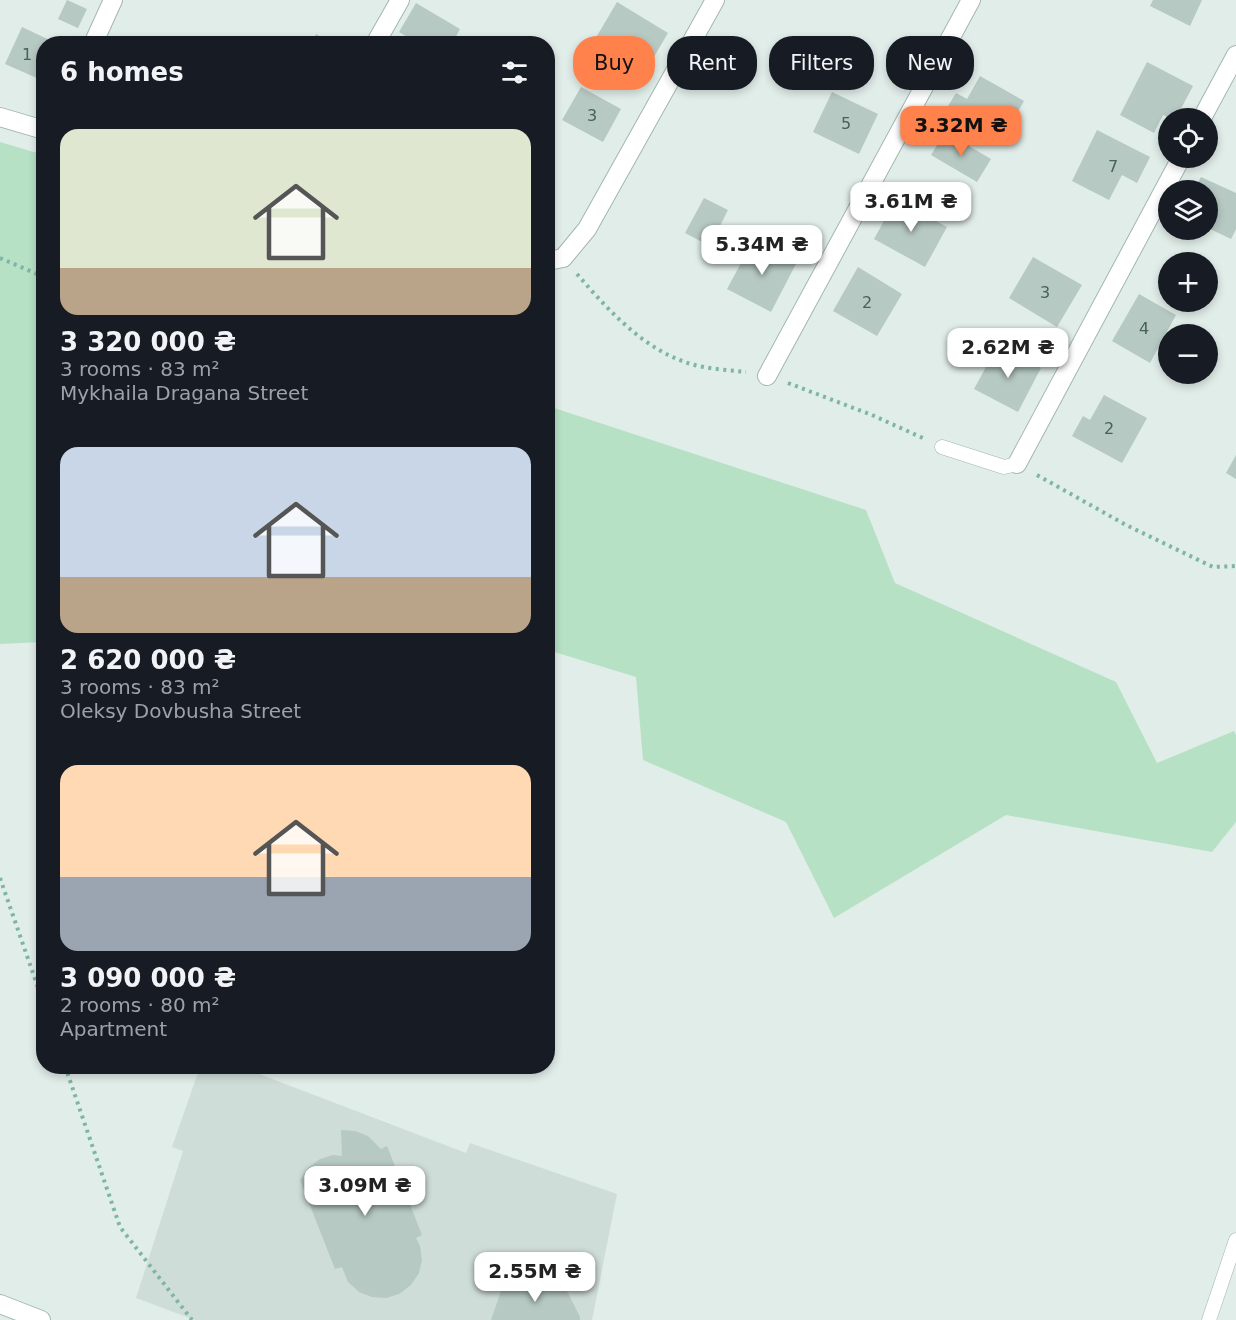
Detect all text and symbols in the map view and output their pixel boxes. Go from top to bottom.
chip: Buy [573,36,655,90]
chip: Rent [667,36,757,90]
chip: Filters [769,36,874,90]
chip: New [886,36,974,90]
house number: 1 [22,45,32,64]
icon: filters [498,56,531,89]
text: 6 homes [60,57,184,87]
house number: 3 [587,106,597,125]
pin: 3.32M ₴ [906,106,1016,157]
map controls [1158,108,1218,384]
button: locate [1158,108,1218,168]
text: 3.32M ₴ [914,113,1008,137]
house number: 5 [841,114,851,133]
house number: 7 [1108,157,1118,176]
icon: home [242,168,350,276]
button: layers [1158,180,1218,240]
pin: 3.61M ₴ [856,182,966,233]
text: 3.61M ₴ [864,189,958,213]
pin: 5.34M ₴ [707,225,817,276]
text: 5.34M ₴ [715,232,809,256]
button: + [1158,252,1218,312]
house number: 3 [1040,283,1050,302]
house number: 2 [862,293,872,312]
house number: 4 [1139,319,1149,338]
button: − [1158,324,1218,384]
text: 3 320 000 ₴ [60,327,236,357]
pin: 2.62M ₴ [953,328,1063,379]
text: 2.62M ₴ [961,335,1055,359]
text: 3 rooms · 83 m² [60,357,220,381]
text: Mykhaila Dragana Street [60,381,308,405]
house number: 2 [1104,419,1114,438]
icon: home [242,486,350,594]
text: 2 620 000 ₴ [60,645,236,675]
text: 3 rooms · 83 m² [60,675,220,699]
text: Oleksy Dovbusha Street [60,699,301,723]
icon: home [242,804,350,912]
text: 3 090 000 ₴ [60,963,236,993]
text: 2 rooms · 80 m² [60,993,220,1017]
text: Apartment [60,1017,167,1041]
pin: 3.09M ₴ [310,1166,420,1217]
text: 3.09M ₴ [318,1173,412,1197]
pin: 2.55M ₴ [480,1252,590,1303]
text: 2.55M ₴ [488,1259,582,1283]

